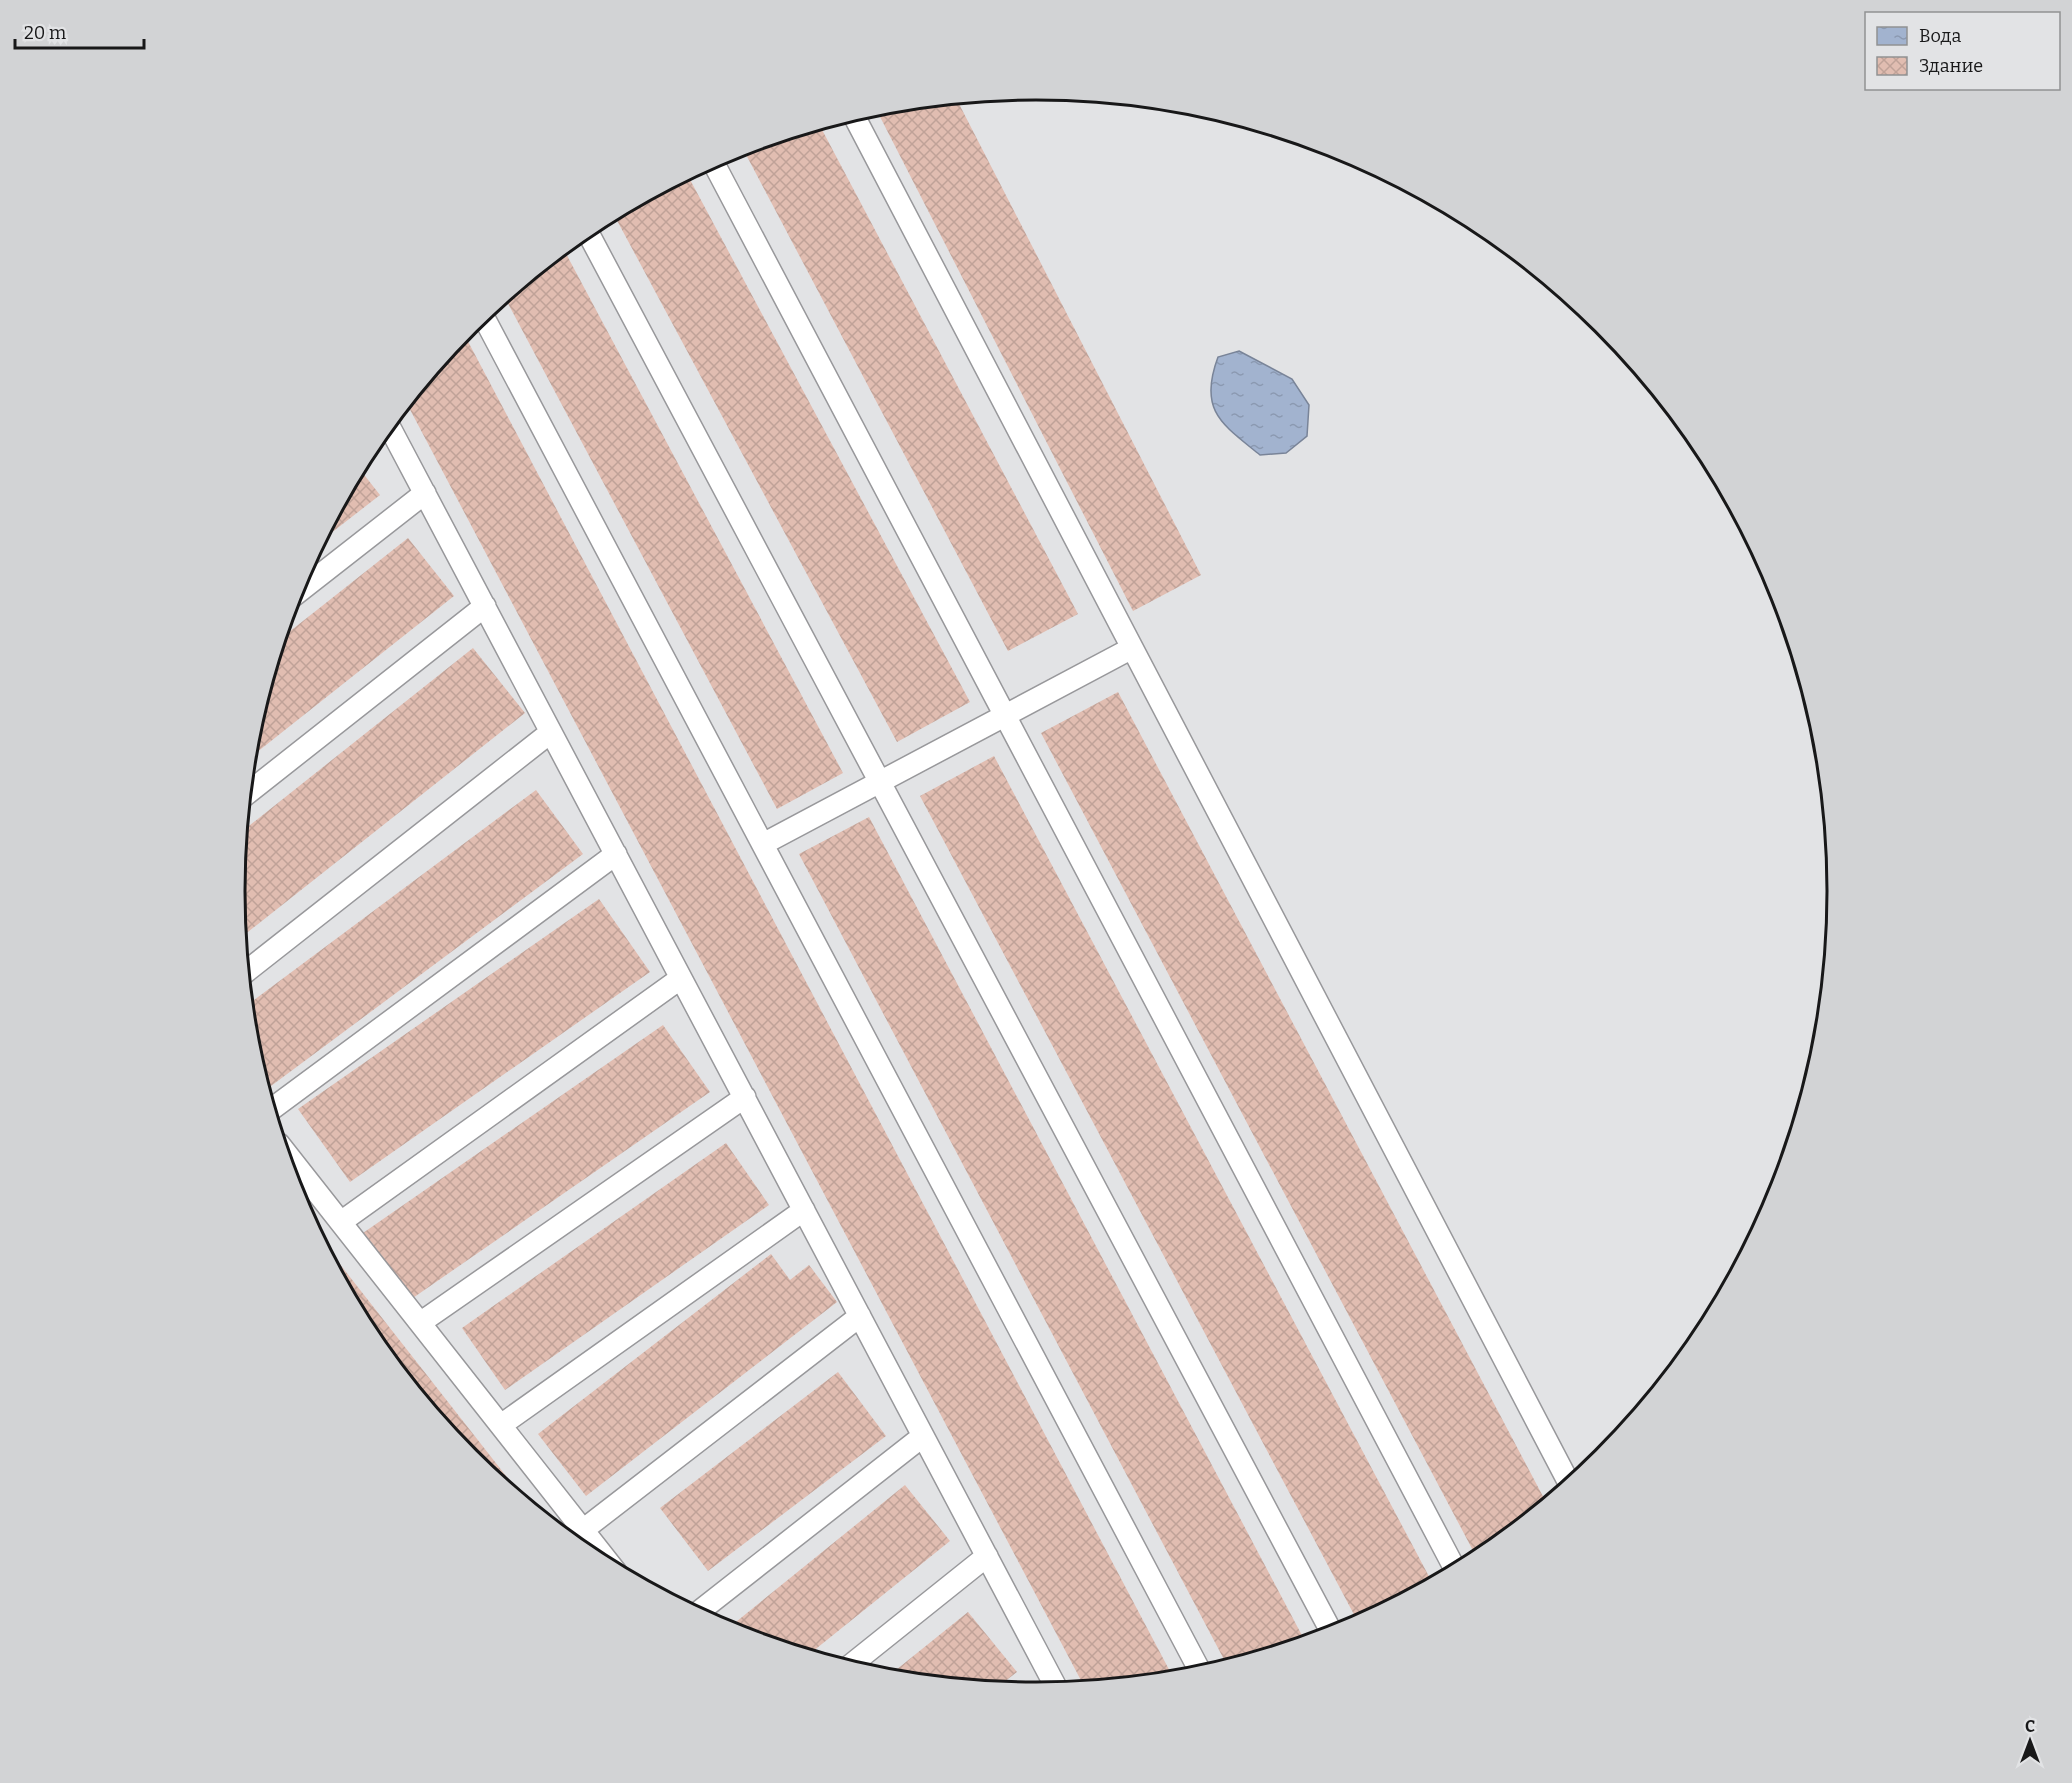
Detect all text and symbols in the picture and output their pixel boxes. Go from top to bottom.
scale bar [15,12,144,50]
legend [1865,12,2060,90]
text: 20 m [24,22,66,44]
text: Вода [1919,25,1961,47]
text: Здание [1919,55,1983,77]
north arrow [2000,1711,2060,1771]
text: С [2025,1717,2035,1736]

